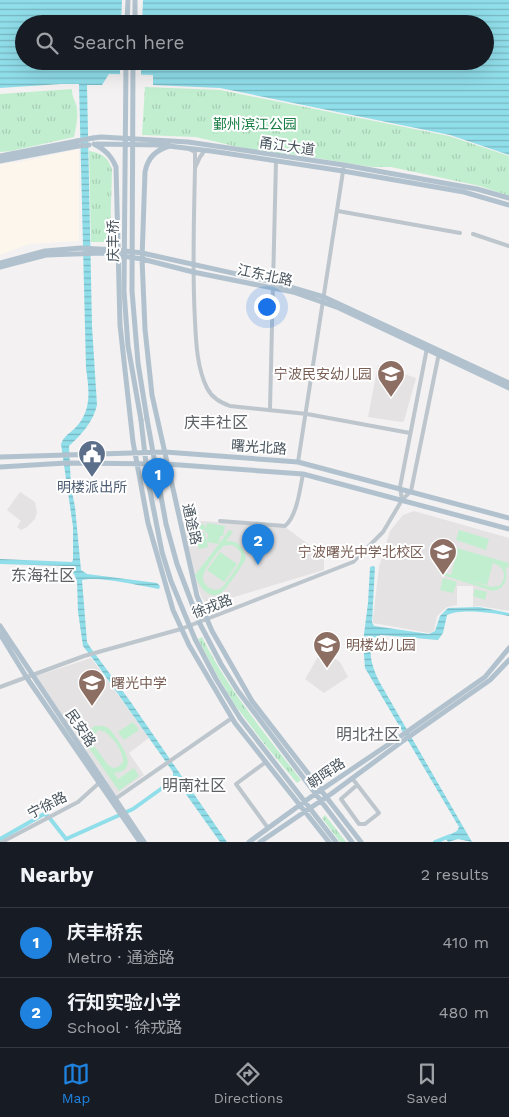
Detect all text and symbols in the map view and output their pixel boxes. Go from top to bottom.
search box [15,15,494,70]
icon: search [33,29,61,57]
text: Search here [73,31,184,54]
park label: 鄞州滨江公园 [213,116,297,132]
street label: 甬江大道 [258,134,316,158]
street label: 庆丰桥 [105,220,121,262]
street label: 江东北路 [236,261,294,289]
your location [254,294,280,320]
school or university icon: 宁波民安幼儿园 [376,359,406,398]
place label: 宁波民安幼儿园 [274,366,372,382]
district label: 庆丰社区 [184,413,248,432]
street label: 曙光北路 [231,437,287,457]
public building icon: 明楼派出所 [77,439,107,478]
pin: 1 [142,458,174,499]
place label: 明楼派出所 [57,479,127,495]
street label: 通途路 [179,502,205,546]
pin: 2 [242,524,274,565]
school or university icon: 宁波曙光中学北校区 [428,537,458,576]
place label: 宁波曙光中学北校区 [298,544,424,560]
district label: 东海社区 [11,566,75,585]
street label: 徐戎路 [190,591,234,621]
school or university icon: 明楼幼儿园 [312,630,342,669]
place label: 明楼幼儿园 [346,637,416,653]
school or university icon: 曙光中学 [77,668,107,707]
place label: 曙光中学 [111,675,167,691]
street label: 民安路 [63,706,99,750]
district label: 明北社区 [336,725,400,744]
street label: 朝晖路 [304,755,348,791]
district label: 明南社区 [162,776,226,795]
street label: 宁徐路 [25,788,69,822]
text: Nearby [20,862,93,887]
text: 2 results [421,865,489,884]
text: 庆丰桥东 [67,921,143,944]
text: 1 [33,933,39,952]
text: 410 m [443,933,489,952]
text: Metro · 通途路 [67,948,175,967]
text: 行知实验小学 [67,991,181,1014]
text: 2 [31,1003,41,1022]
text: 480 m [439,1003,489,1022]
text: School · 徐戎路 [67,1018,182,1037]
tab: Map [62,1060,90,1106]
tab: Directions [214,1060,283,1106]
tab: Saved [407,1060,447,1106]

